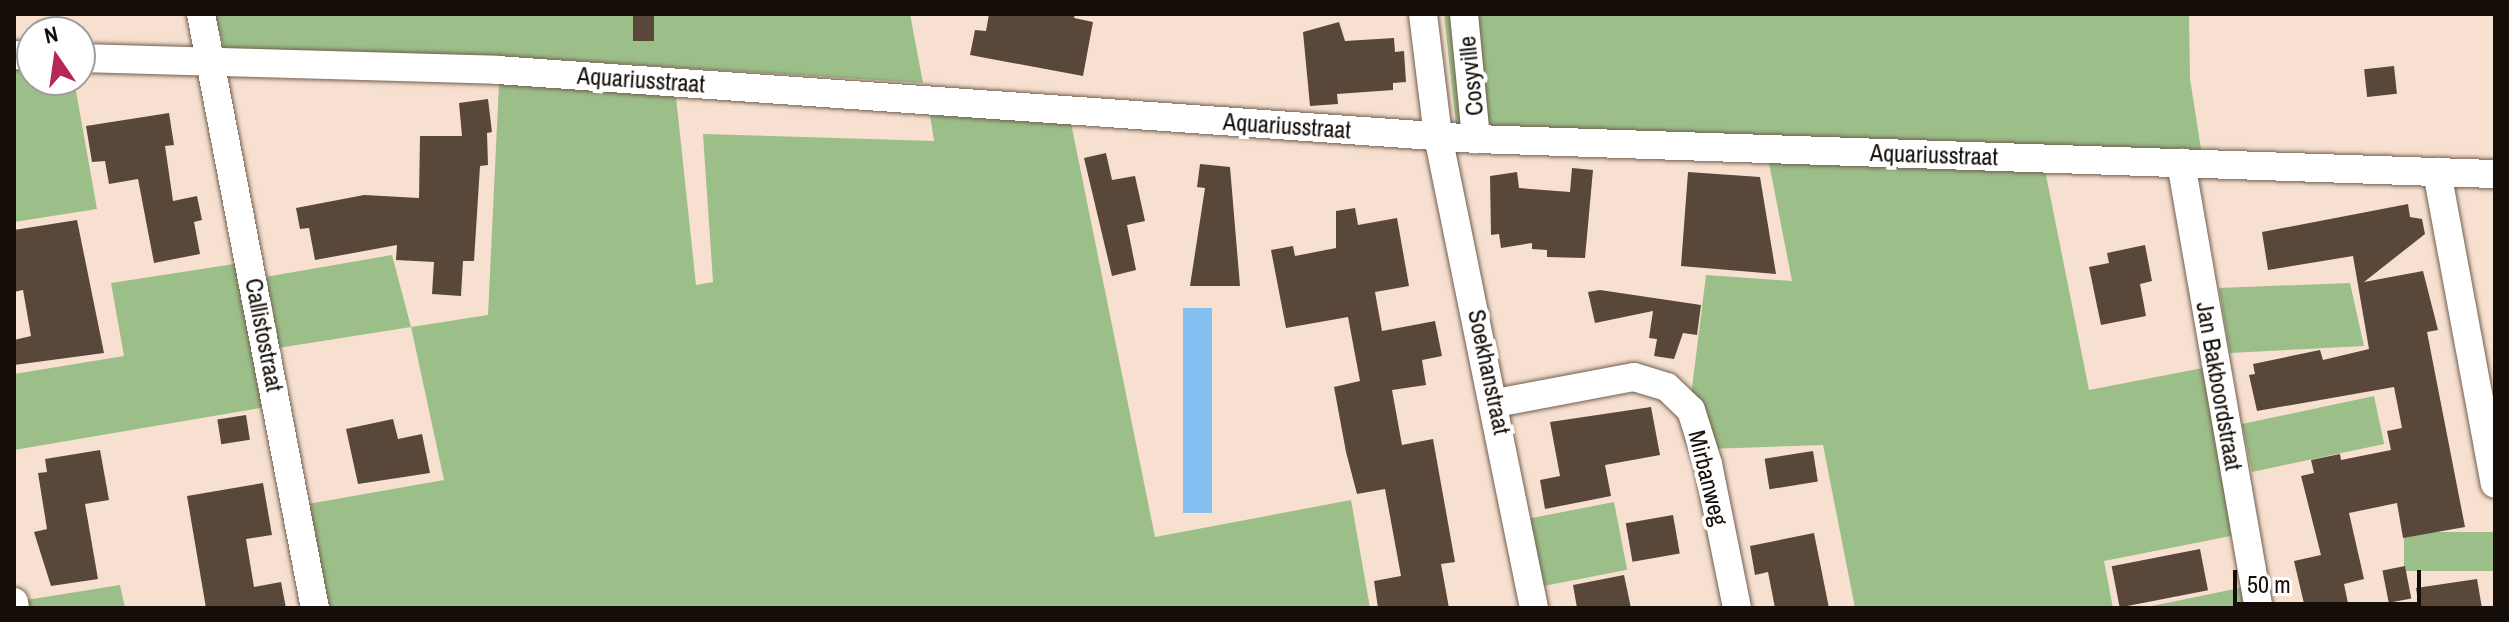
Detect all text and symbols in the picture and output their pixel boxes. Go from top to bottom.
north arrow [16,16,96,96]
text: N [41,18,61,51]
street label: Cosyville [1453,35,1489,117]
street label: Aquariusstraat [576,61,706,99]
street label: Aquariusstraat [1222,107,1352,145]
street label: Aquariusstraat [1870,138,1998,172]
street label: Callistostraat [239,276,289,394]
street label: Jan Bakboordstraat [2190,299,2248,473]
street label: Soekhanstraat [1462,307,1516,437]
street label: Mirbanweg [1682,427,1734,529]
scale bar [2237,554,2425,604]
text: 50 m [2247,568,2291,600]

